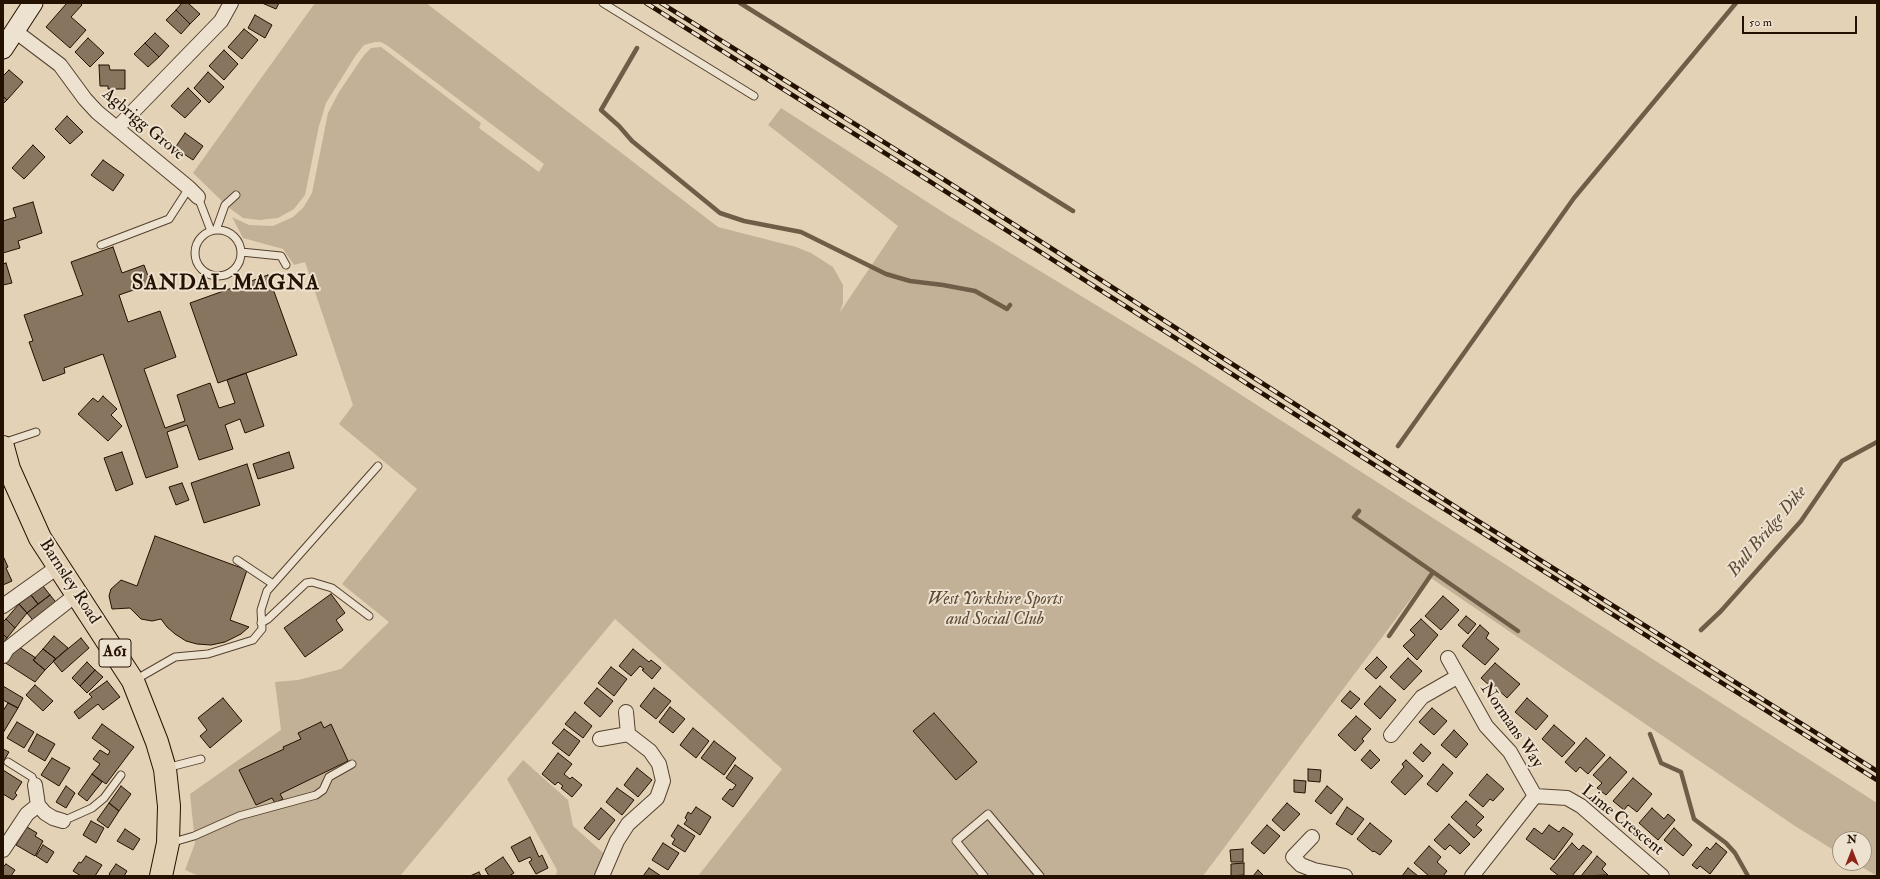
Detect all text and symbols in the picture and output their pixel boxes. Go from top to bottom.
scale bar [1744,8,1859,34]
text: 50 m [1749,15,1772,30]
street label: Agbrigg Grove [98,85,188,165]
district label: SANDAL MAGNA [132,271,320,297]
water label: Bull Bridge Dike [1724,482,1812,582]
street label: Barnsley Road [34,536,104,628]
park label: West Yorkshire Sports and Social Club [927,590,1063,630]
road number: A61 [99,639,131,667]
street label: Normans Way [1475,680,1547,772]
street label: Lime Crescent [1577,782,1667,860]
north arrow [1832,831,1872,871]
text: N [1847,833,1857,846]

